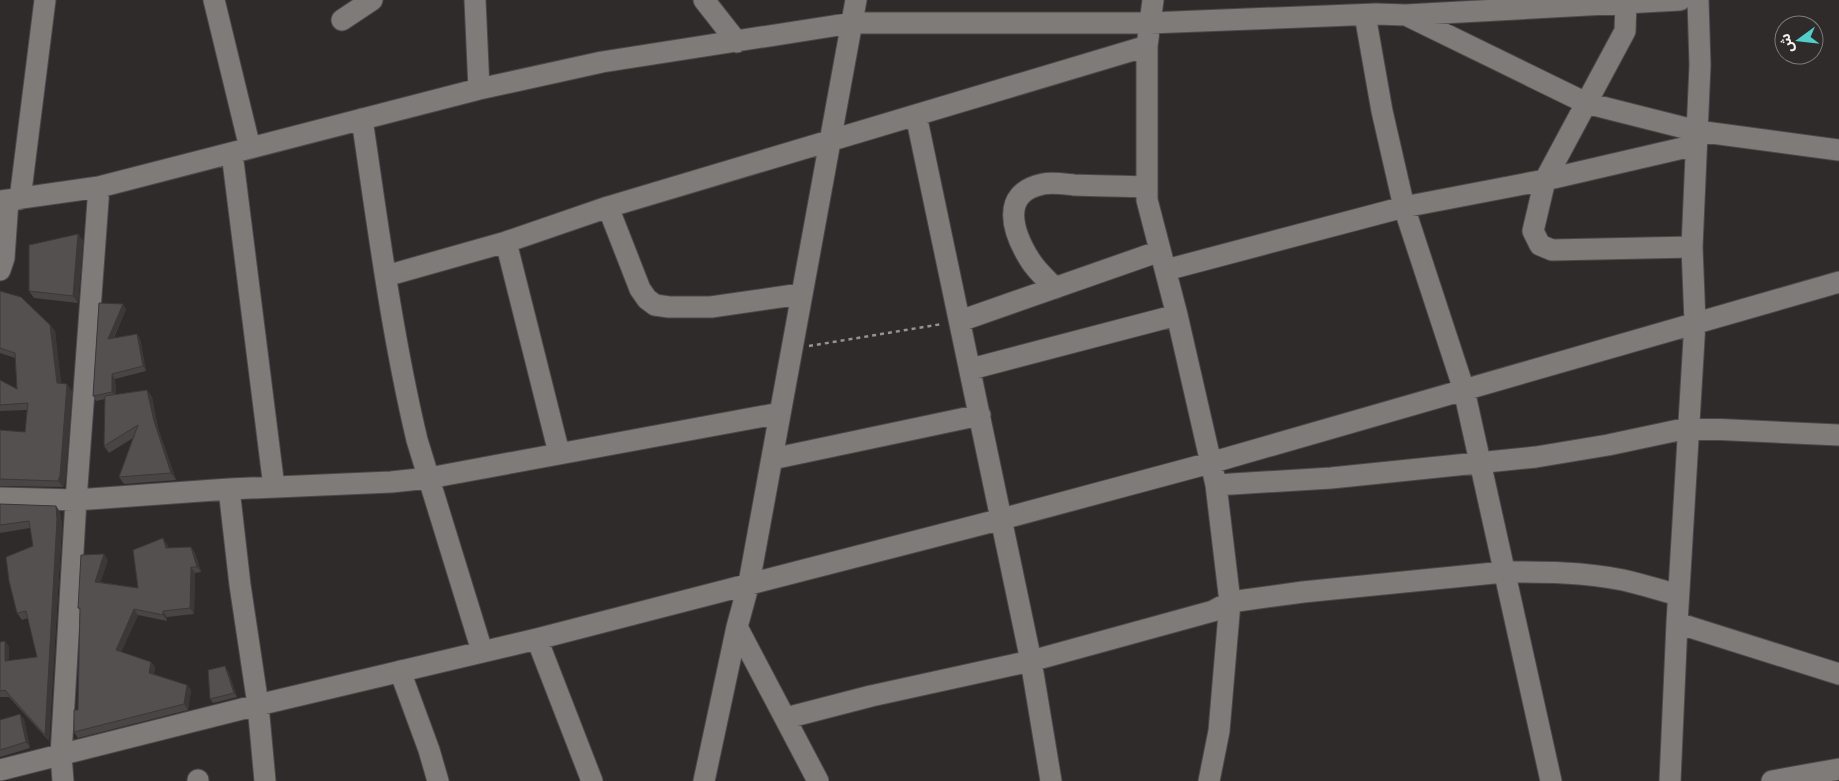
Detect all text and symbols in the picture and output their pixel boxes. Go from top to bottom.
north arrow [1774,15,1824,65]
text: ش [1774,32,1798,55]

